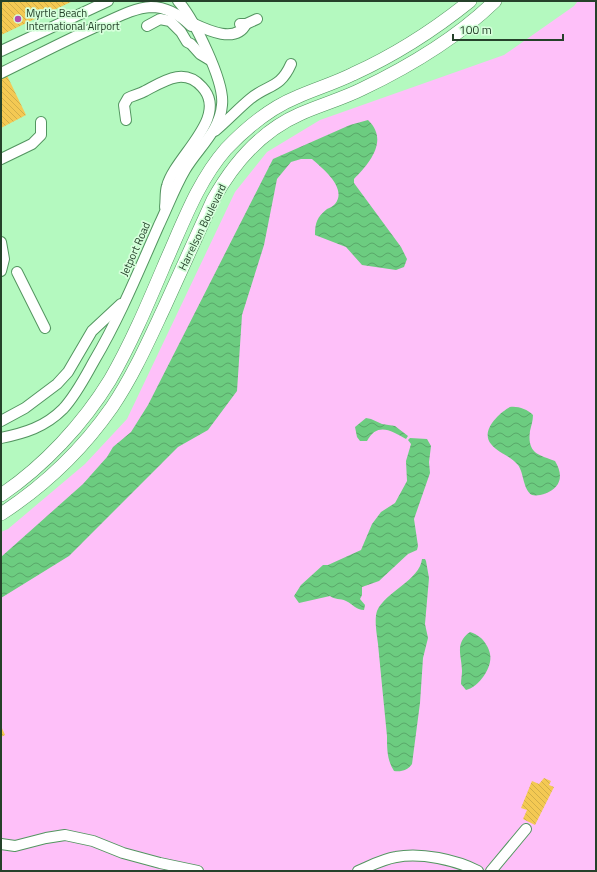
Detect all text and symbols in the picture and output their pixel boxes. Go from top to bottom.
place label: Myrtle Beach International Airport [26,5,120,34]
marker: Myrtle Beach International Airport [13,14,23,24]
scale bar [453,16,563,42]
text: 100 m [459,20,492,39]
street label: Harrelson Boulevard [174,181,230,273]
street label: Jetport Road [116,219,154,279]

